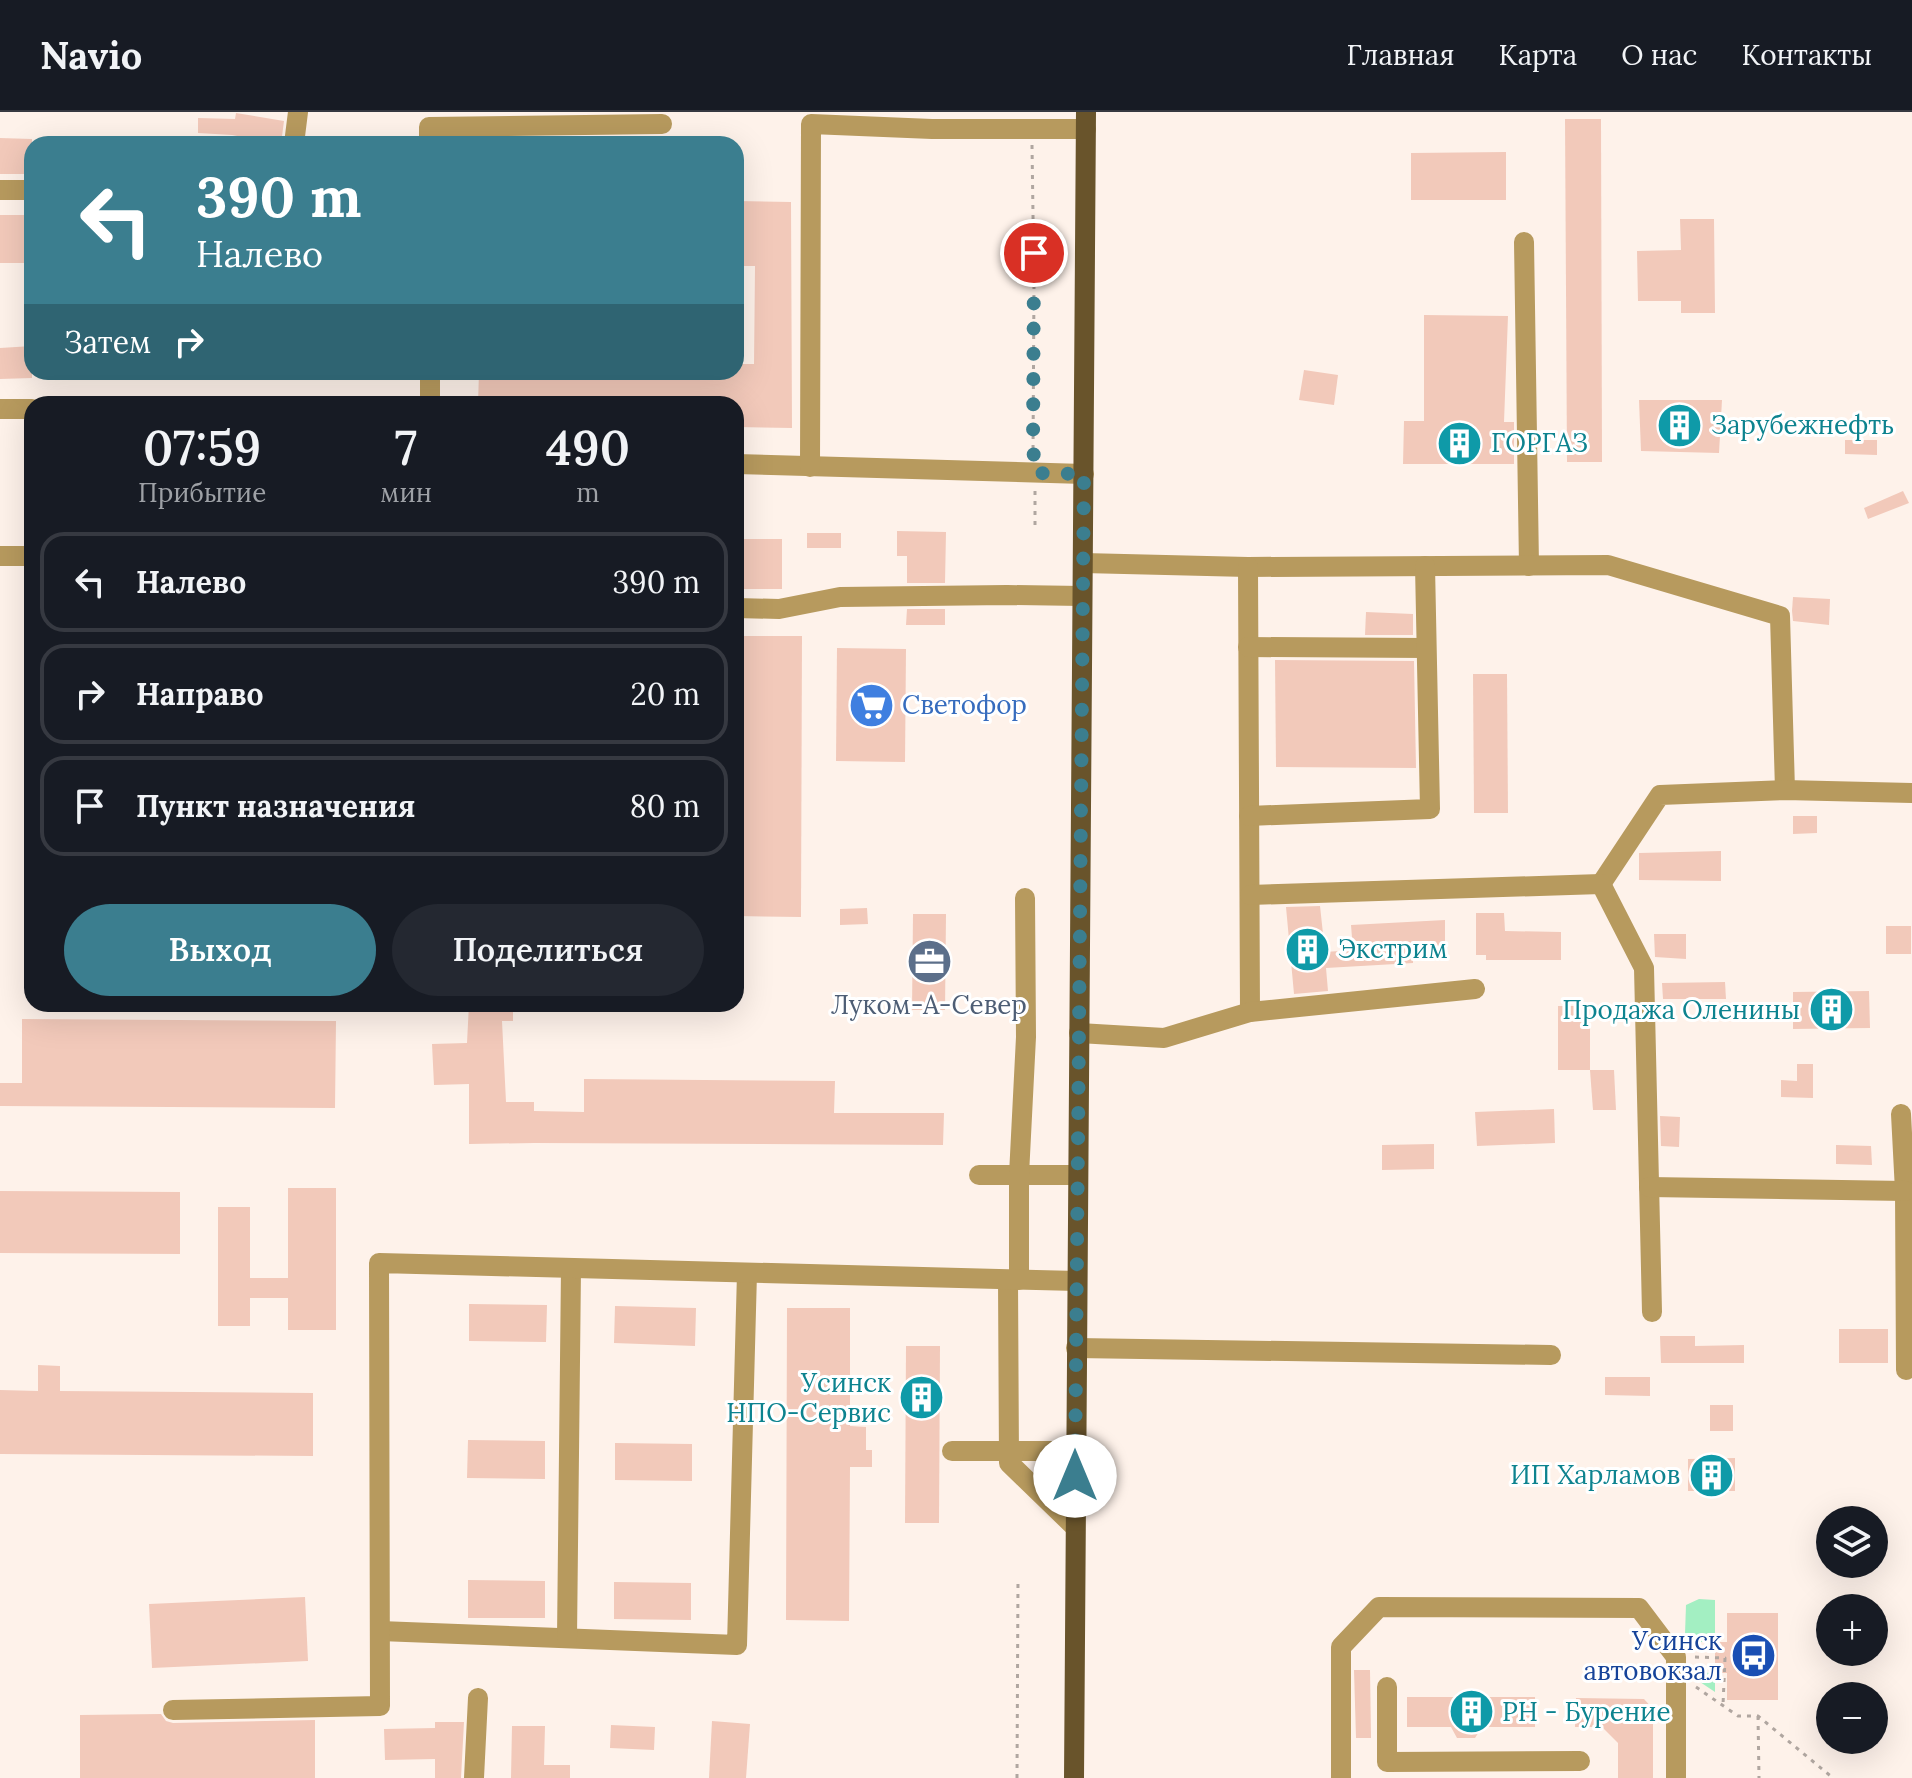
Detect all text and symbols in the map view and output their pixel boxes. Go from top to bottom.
text: Navio [40,31,142,79]
text: Главная [1346,37,1455,73]
text: Карта [1499,37,1577,73]
text: О нас [1621,37,1698,73]
text: Контакты [1742,37,1872,73]
text: 390 m [196,161,361,232]
icon: left [64,168,168,272]
pin [1000,219,1068,287]
text: Налево [196,231,323,277]
icon: arrive [1012,231,1056,275]
icon: right [167,320,211,364]
text: Затем [64,323,151,361]
building icon: Зарубежнефть [1656,401,1704,449]
place label: Зарубежнефть [1711,408,1894,441]
text: 07:59 [143,417,261,478]
text: 7 [395,417,417,478]
text: 490 [546,417,630,478]
building icon: ГОРГАЗ [1436,419,1484,467]
place label: ГОРГАЗ [1491,426,1588,459]
text: Прибытие [138,476,266,509]
text: мин [380,476,432,509]
text: m [576,476,600,509]
icon: left [68,560,112,604]
text: Налево [136,563,246,601]
text: 390 m [613,563,700,601]
icon: right [68,672,112,716]
text: Направо [136,675,264,713]
text: 20 m [631,675,700,713]
supermarket icon: Светофор [847,681,895,729]
place label: Светофор [902,688,1027,721]
icon: arrive [68,784,112,828]
text: Пункт назначения [136,787,415,825]
text: 80 m [630,787,700,825]
button: Выход [64,904,376,996]
button: Поделиться [392,904,704,996]
building icon: Экстрим [1283,925,1331,973]
place label: Экстрим [1338,932,1448,965]
office icon: Луком-А-Север [905,938,953,986]
building icon: Продажа Оленины [1807,986,1855,1034]
place label: Луком-А-Север [831,988,1027,1021]
place label: Продажа Оленины [1562,993,1800,1026]
place label: Усинск НПО-Сервис [726,1366,891,1429]
building icon: Усинск НПО-Сервис [898,1374,946,1422]
position arrow [1033,1434,1117,1518]
building icon: ИП Харламов [1687,1451,1735,1499]
place label: ИП Харламов [1510,1458,1680,1491]
map controls [1816,1506,1888,1754]
button: layers [1816,1506,1888,1578]
button: + [1816,1594,1888,1666]
place label: Усинск автовокзал [1583,1624,1722,1687]
bus stop icon: Усинск автовокзал [1729,1632,1777,1680]
button: − [1816,1682,1888,1754]
building icon: РН - Бурение [1447,1688,1495,1736]
place label: РН - Бурение [1502,1695,1671,1728]

